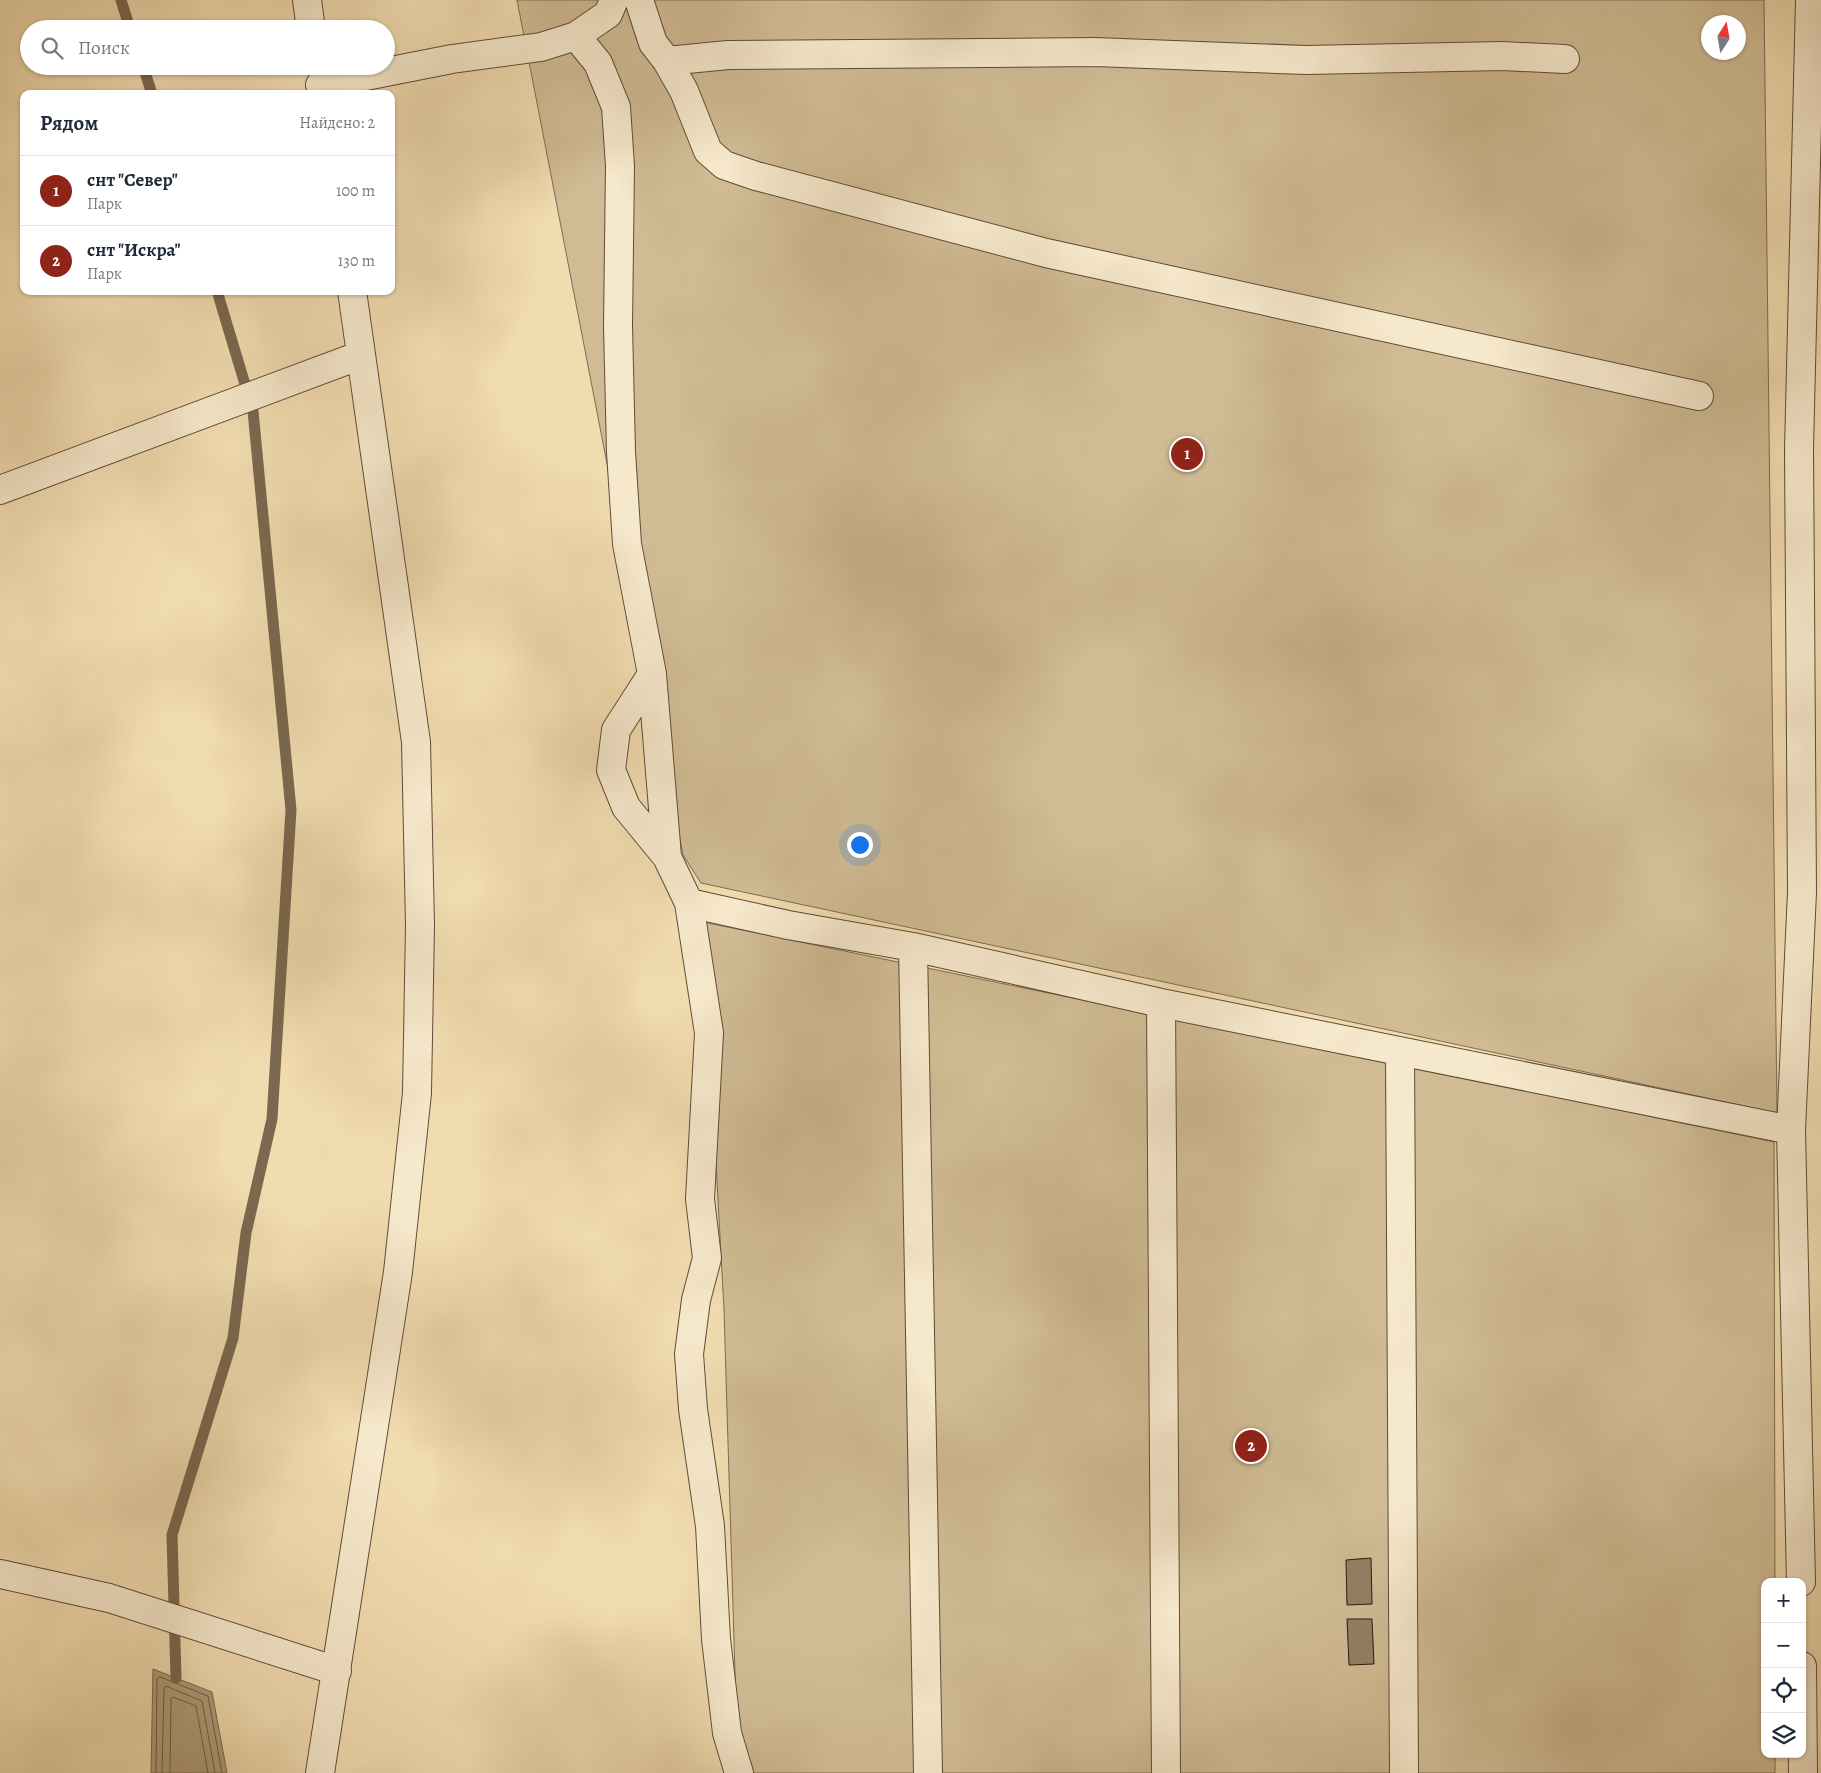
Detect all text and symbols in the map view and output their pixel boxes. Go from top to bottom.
north arrow [1701,15,1746,60]
search box [20,20,395,75]
icon: search [38,34,66,62]
text: Поиск [78,35,130,61]
text: Рядом [40,109,98,137]
text: Найдено: 2 [299,112,375,134]
text: снт "Север" [87,167,178,193]
text: 1 [53,180,59,202]
text: 100 m [336,180,375,202]
text: Парк [87,193,122,215]
text: снт "Искра" [87,237,181,263]
text: 2 [52,250,60,272]
text: 130 m [338,250,375,272]
text: Парк [87,263,122,285]
pin: 1 [1171,435,1203,473]
your location [847,832,873,858]
pin: 2 [1235,1427,1267,1465]
map controls [1761,1578,1806,1758]
button: + [1761,1578,1806,1623]
button: − [1761,1623,1806,1668]
button: locate [1761,1668,1806,1713]
button: layers [1761,1713,1806,1758]

